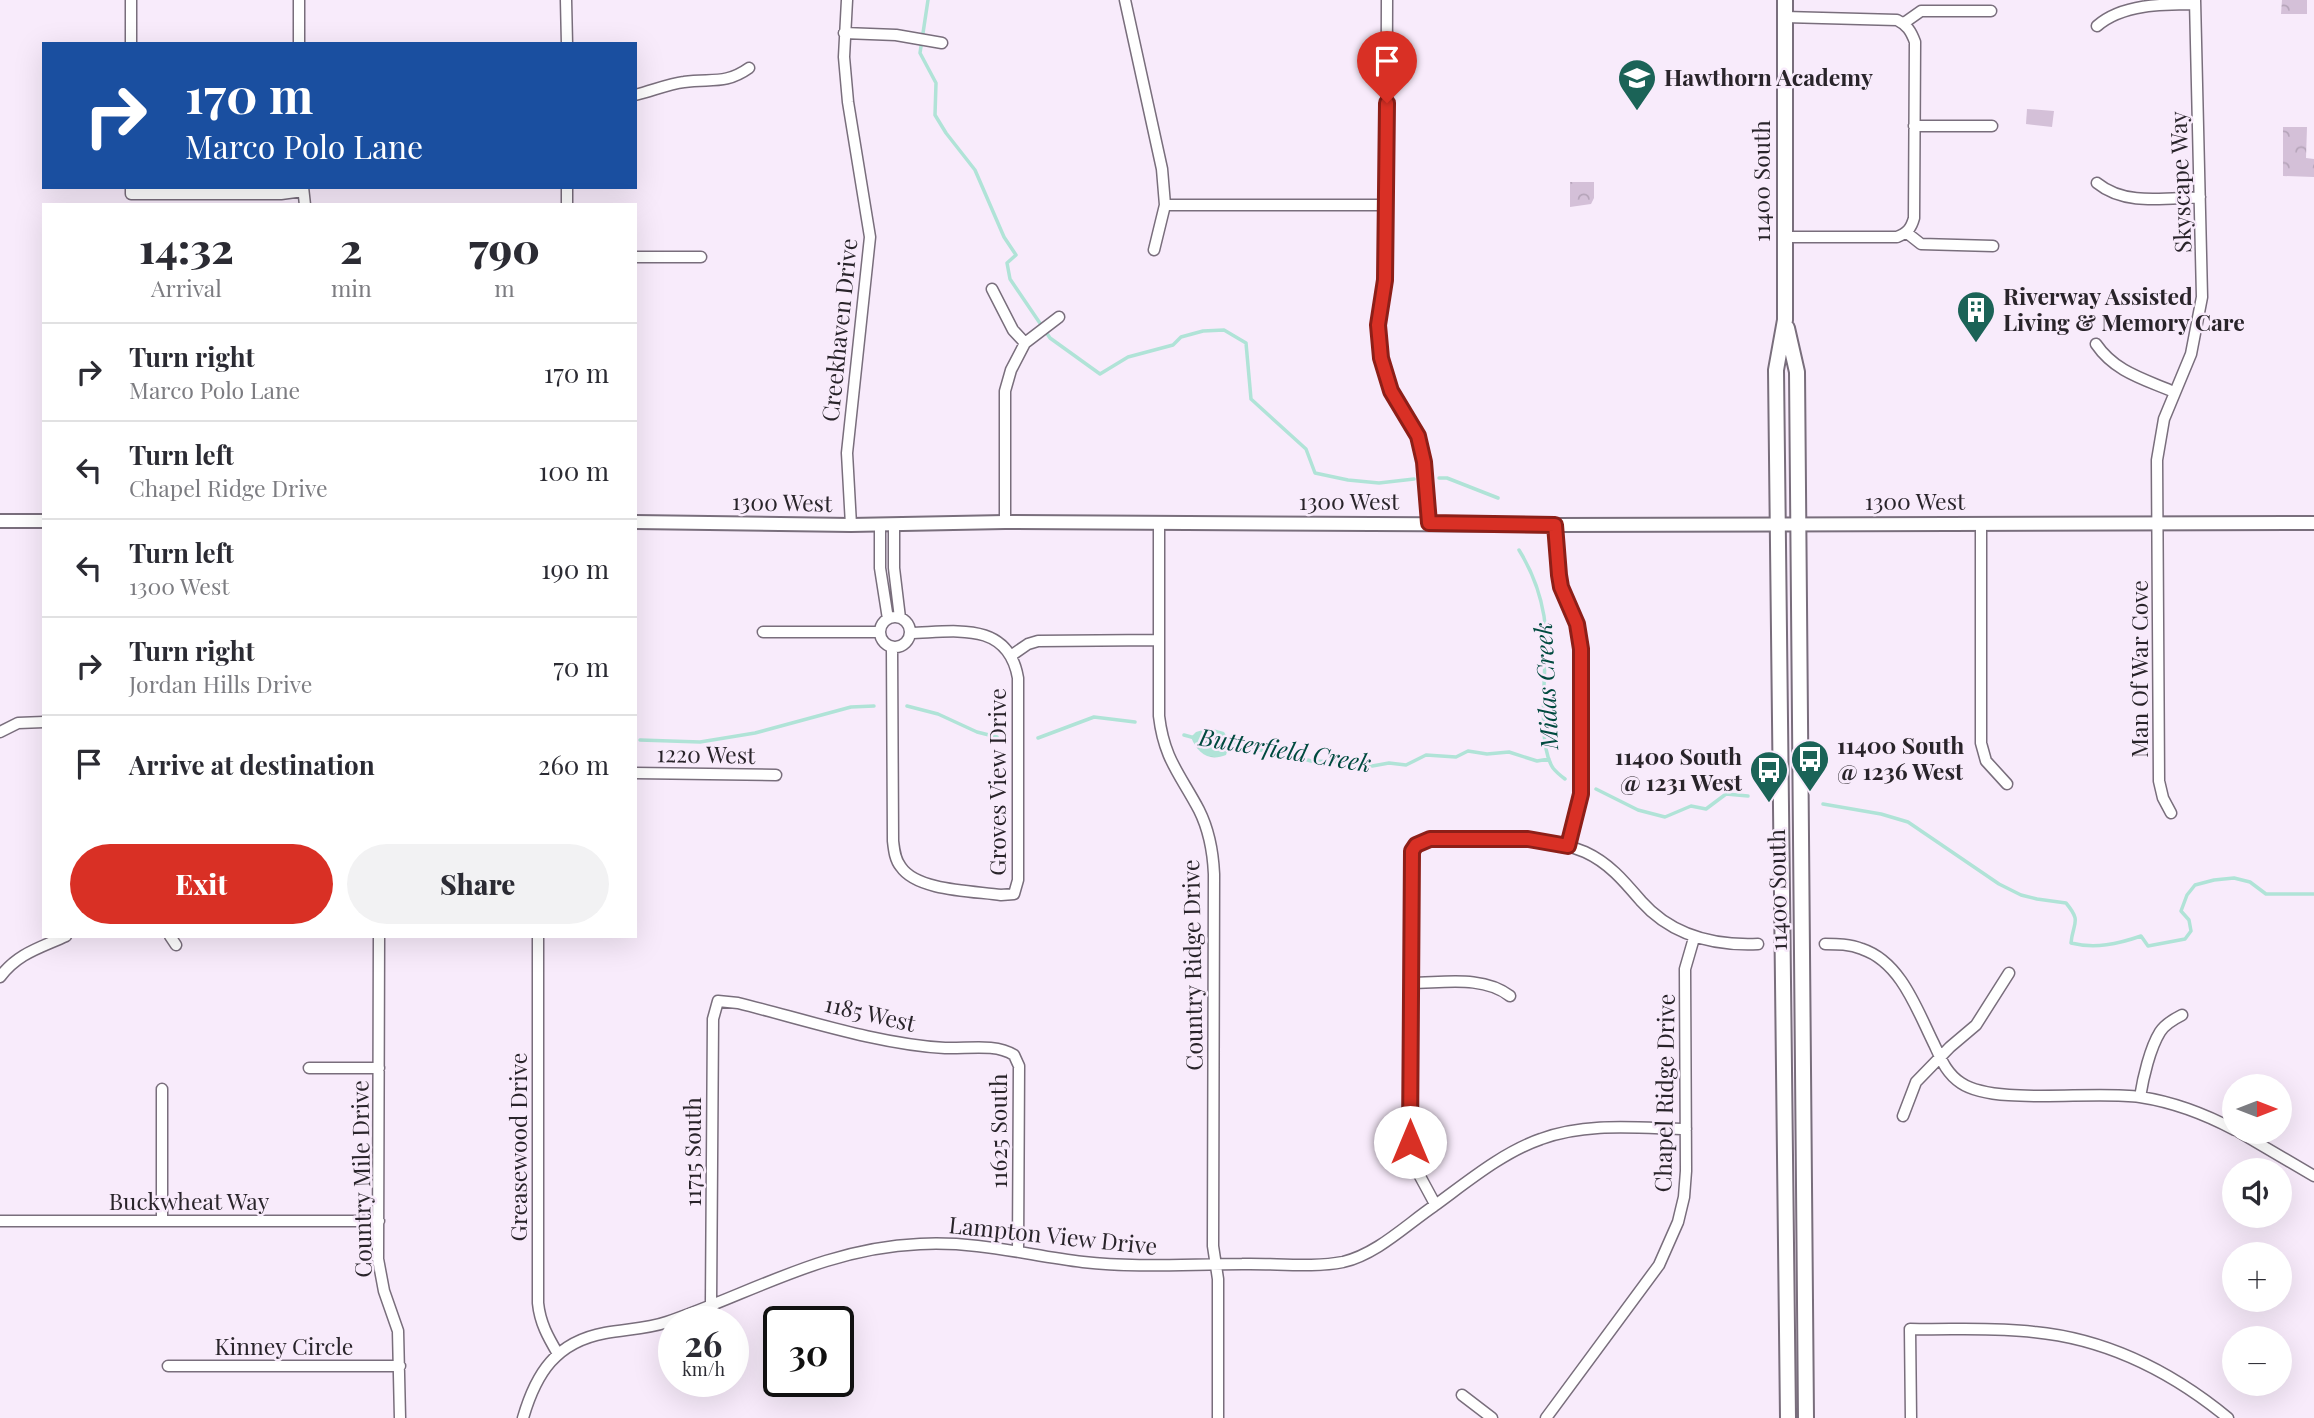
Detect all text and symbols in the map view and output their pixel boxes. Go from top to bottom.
pin [1357,31,1417,103]
icon: arrive [1368,42,1406,80]
school or university icon: Hawthorn Academy [1616,57,1658,112]
text: 170 m [185,61,313,126]
place label: Hawthorn Academy [1664,61,1873,92]
icon: right [70,70,161,161]
street label: Skyscape Way [2162,110,2197,254]
street label: 11400 South [1745,120,1776,242]
text: Marco Polo Lane [185,124,423,167]
text: 14:32 [139,219,234,275]
text: 2 [340,219,363,275]
text: 790 [469,219,540,275]
street label: Creekhaven Drive [813,237,864,423]
text: Arrival [151,272,222,303]
text: min [331,272,372,303]
text: m [494,272,515,303]
place label: Riverway Assisted Living & Memory Care [2003,280,2245,337]
building icon: Riverway Assisted Living & Memory Care [1955,289,1997,344]
text: Turn right [129,339,255,374]
icon: right [70,353,108,391]
text: 170 m [544,355,609,390]
text: Marco Polo Lane [129,374,300,405]
text: Turn left [129,437,234,472]
icon: left [70,451,108,489]
text: 100 m [539,453,609,488]
text: Chapel Ridge Drive [129,472,328,503]
street label: 1300 West [732,485,833,518]
street label: 1300 West [1299,485,1400,516]
street label: 1300 West [1865,485,1966,516]
text: Turn left [129,535,234,570]
icon: left [70,549,108,587]
text: 190 m [541,551,609,586]
text: 1300 West [129,570,229,601]
street label: Man Of War Cove [2123,580,2154,758]
water label: Midas Creek [1526,622,1564,752]
text: Turn right [129,633,255,668]
icon: right [70,647,108,685]
text: 70 m [553,649,609,684]
text: Jordan Hills Drive [129,668,312,699]
street label: Groves View Drive [981,688,1012,876]
water label: Butterfield Creek [1196,719,1374,778]
place label: 11400 South @ 1236 West [1837,729,1964,786]
street label: 1220 West [656,737,756,770]
bus stop icon: 11400 South @ 1236 West [1789,738,1831,793]
place label: 11400 South @ 1231 West [1615,740,1743,797]
icon: arrive [70,745,108,783]
text: Arrive at destination [129,747,375,782]
text: 260 m [538,747,609,782]
bus stop icon: 11400 South @ 1231 West [1748,749,1790,804]
street label: 11400 South [1760,828,1793,951]
button: Exit [70,844,333,924]
button: Share [347,844,609,924]
street label: Country Ridge Drive [1174,859,1209,1071]
street label: 1185 West [822,987,920,1038]
street label: Chapel Ridge Drive [1646,993,1681,1193]
street label: Greasewood Drive [502,1053,533,1241]
street label: 11625 South [982,1073,1013,1188]
north arrow [2222,1074,2292,1144]
map controls [2222,1074,2292,1396]
street label: Country Mile Drive [343,1080,378,1278]
street label: 11715 South [676,1097,707,1207]
position arrow [1373,1105,1447,1179]
button: sound [2222,1158,2292,1228]
street label: Buckwheat Way [109,1185,270,1216]
street label: Lampton View Drive [947,1208,1159,1261]
button: + [2222,1242,2292,1312]
speed limit sign: 30 [763,1306,854,1397]
text: 26 [685,1319,722,1366]
button: − [2222,1326,2292,1396]
street label: Kinney Circle [215,1330,353,1361]
text: km/h [682,1357,725,1381]

